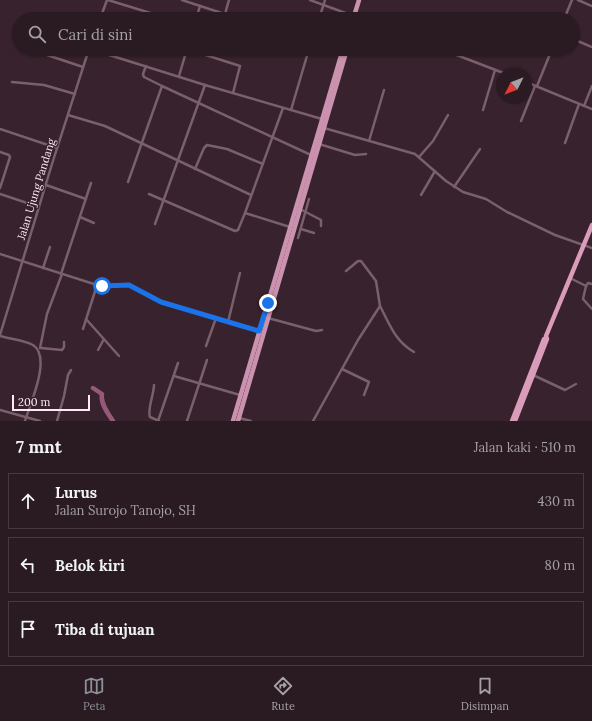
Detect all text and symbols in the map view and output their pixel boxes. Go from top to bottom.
search box [12,12,580,56]
icon: search [26,23,48,45]
text: Cari di sini [58,25,133,44]
north arrow [496,68,532,104]
street label: Jalan Ujung Pandang [14,136,58,242]
route start [93,277,111,295]
route end [259,294,277,312]
scale bar [12,393,90,412]
text: 200 m [18,395,50,409]
text: 7 mnt [16,436,62,458]
text: Jalan kaki · 510 m [474,439,576,456]
text: Lurus [55,483,97,502]
icon: ahead [17,490,39,512]
text: 430 m [538,493,575,510]
text: Jalan Surojo Tanojo, SH [55,502,196,519]
icon: left [17,554,39,576]
text: Belok kiri [55,556,125,575]
text: 80 m [545,557,575,574]
icon: arrive [17,618,39,640]
text: Tiba di tujuan [55,620,154,639]
tab: Peta [83,675,105,713]
tab: Rute [271,675,295,713]
tab: Disimpan [461,675,509,713]

